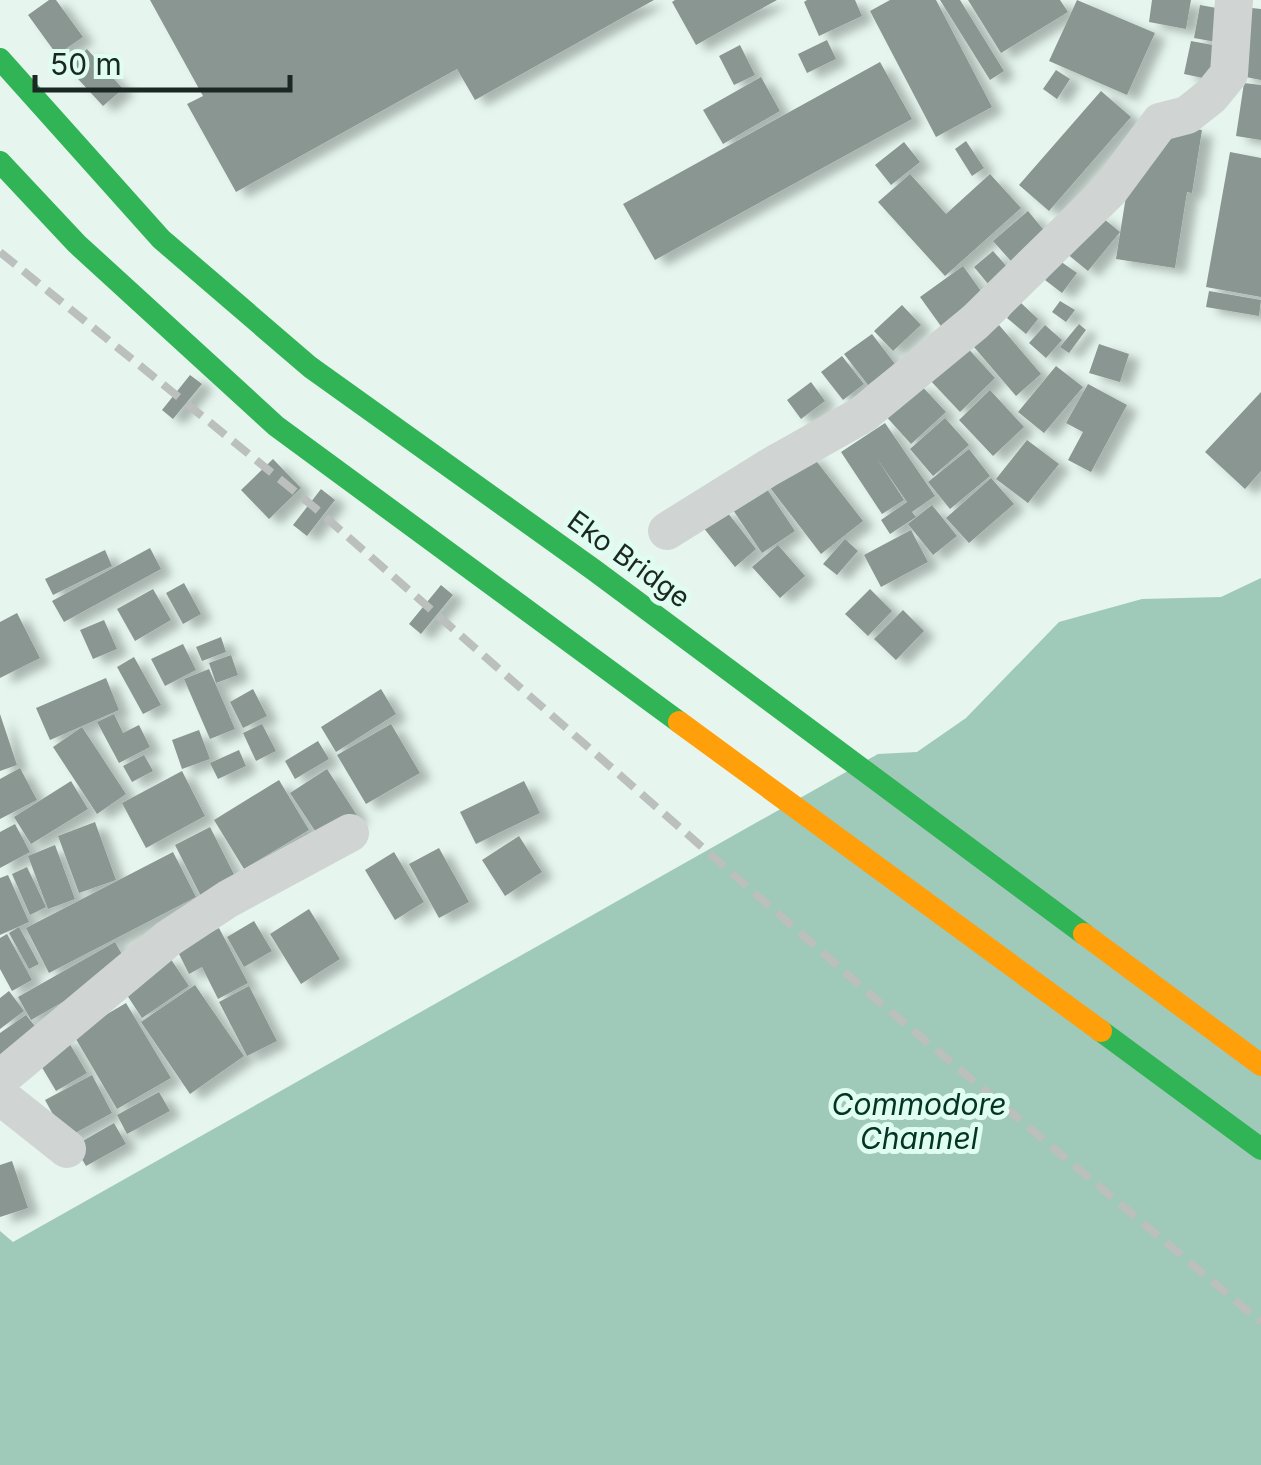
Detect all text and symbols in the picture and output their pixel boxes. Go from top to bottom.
scale bar [35,30,290,92]
text: 50 m [50,46,122,82]
street label: Eko Bridge [561,503,697,615]
water label: Commodore Channel [832,1086,1006,1156]

